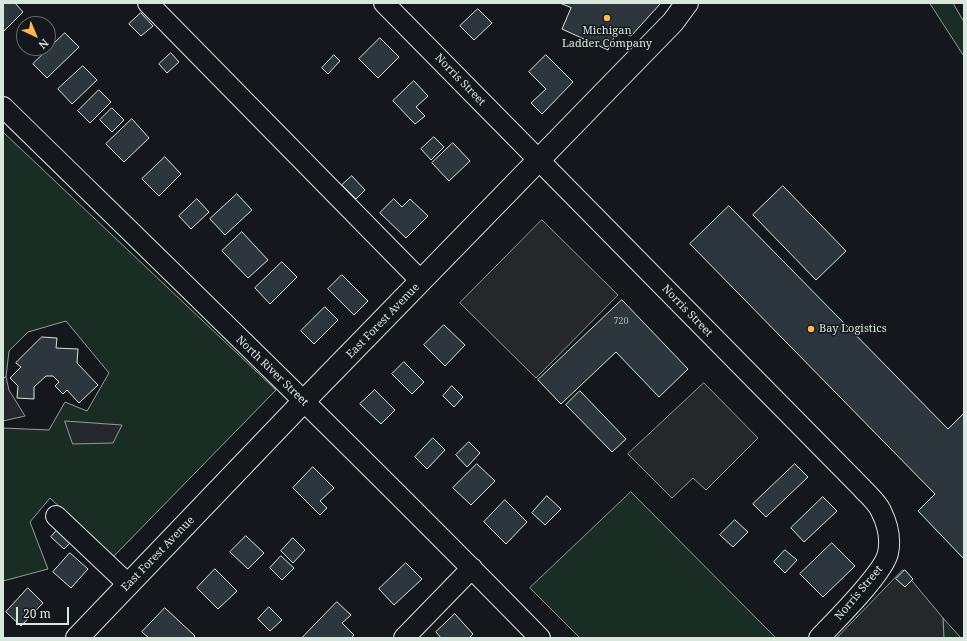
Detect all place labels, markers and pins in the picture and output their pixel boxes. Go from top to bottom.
marker: Michigan Ladder Company [602,13,612,23]
place label: Michigan Ladder Company [562,24,652,50]
place label: Bay Logistics [819,322,887,336]
marker: Bay Logistics [806,324,816,334]

